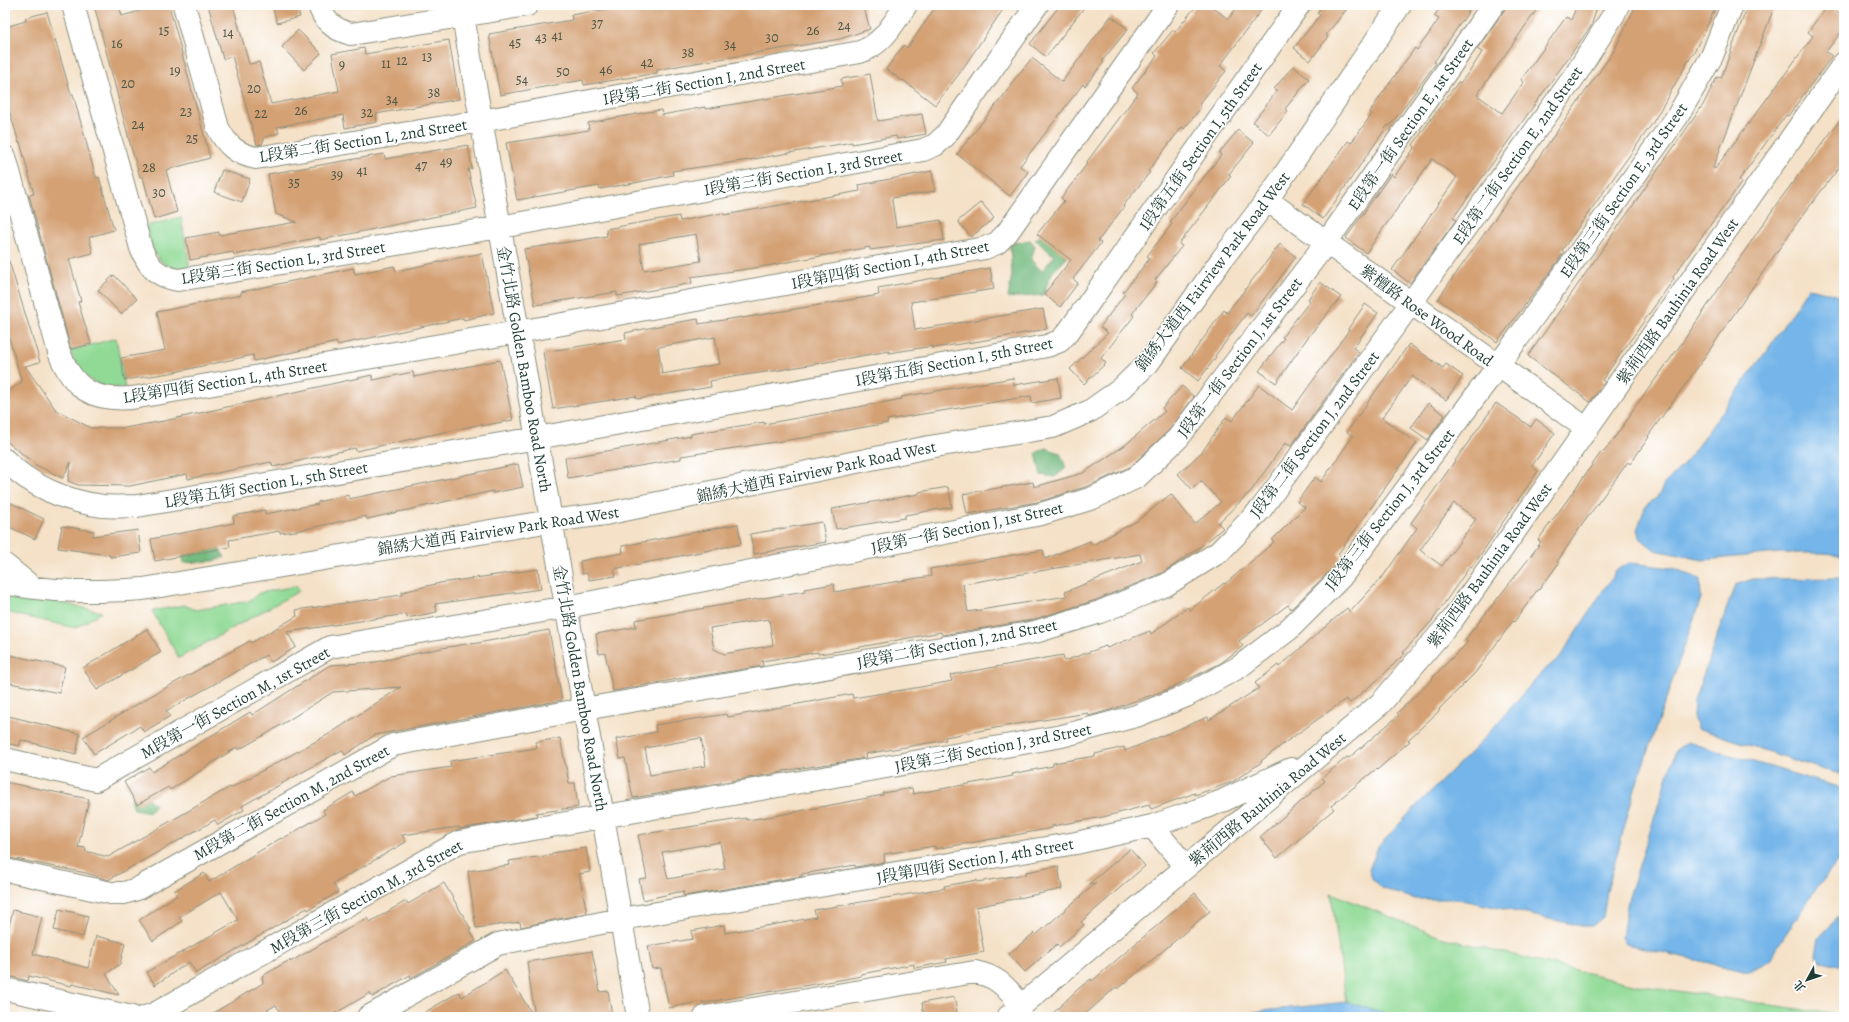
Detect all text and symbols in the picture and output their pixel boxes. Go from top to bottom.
house number: 37 [591,14,603,33]
house number: 24 [838,16,851,35]
house number: 15 [159,21,169,40]
house number: 26 [806,21,820,40]
house number: 14 [222,23,234,42]
house number: 41 [551,26,563,45]
house number: 43 [535,28,547,47]
house number: 30 [765,28,779,47]
house number: 45 [509,33,521,52]
house number: 16 [111,34,123,53]
street label: E段第一街 Section E, 1st Street [1343,34,1479,215]
house number: 34 [724,35,736,54]
house number: 38 [682,43,695,62]
house number: 13 [422,47,432,66]
house number: 12 [396,51,408,70]
street label: I段第二街 Section I, 2nd Street [601,53,807,111]
house number: 42 [641,53,654,72]
house number: 11 [381,54,391,73]
house number: 9 [339,55,345,74]
street label: I段第五街 Section I, 5th Street [1134,58,1267,235]
house number: 46 [600,60,612,79]
house number: 19 [169,61,181,80]
house number: 50 [556,62,570,81]
street label: E段第二街 Section E, 2nd Street [1448,62,1588,249]
house number: 54 [516,70,528,89]
house number: 20 [121,74,135,93]
house number: 20 [247,79,261,98]
house number: 38 [428,83,441,102]
house number: 34 [386,90,398,109]
street label: E段第三街 Section E, 3rd Street [1555,99,1693,283]
house number: 26 [294,101,308,120]
house number: 23 [180,102,192,121]
house number: 32 [361,103,374,122]
house number: 22 [254,104,268,123]
street label: L段第二街 Section L, 2nd Street [258,114,469,168]
house number: 24 [132,115,145,134]
house number: 25 [186,129,198,148]
street label: I段第三街 Section I, 3rd Street [702,145,904,201]
house number: 49 [440,152,452,171]
house number: 47 [415,156,427,175]
house number: 28 [142,158,156,177]
house number: 41 [356,161,368,180]
house number: 39 [331,165,343,184]
street label: 錦綉大道西 Fairview Park Road West [1130,167,1295,377]
house number: 35 [288,173,300,192]
house number: 30 [152,183,166,202]
street label: 紫荊西路 Bauhinia Road West [1612,214,1744,389]
street label: I段第四街 Section I, 4th Street [789,235,991,295]
street label: L段第三街 Section L, 3rd Street [179,236,387,290]
street label: 金竹北路 Golden Bamboo Road North [491,244,557,495]
street label: 紫檀路 Rose Wood Road [1355,260,1498,372]
street label: J段第一街 Section J, 1st Street [1172,273,1307,442]
street label: I段第五街 Section I, 5th Street [854,332,1055,392]
street label: J段第二街 Section J, 2nd Street [1245,347,1385,522]
street label: L段第四街 Section L, 4th Street [122,355,329,409]
street label: J段第三街 Section J, 3rd Street [1320,424,1460,595]
street label: 錦綉大道西 Fairview Park Road West [693,436,938,508]
street label: L段第五街 Section L, 5th Street [163,456,370,514]
street label: 紫荊西路 Bauhinia Road West [1422,479,1557,653]
street label: J段第一街 Section J, 1st Street [869,497,1065,559]
street label: 錦綉大道西 Fairview Park Road West [375,501,621,561]
street label: 金竹北路 Golden Bamboo Road North [547,563,613,814]
street label: J段第二街 Section J, 2nd Street [855,614,1059,674]
street label: M段第一街 Section M, 1st Street [137,642,334,764]
street label: J段第三街 Section J, 3rd Street [893,718,1093,778]
street label: 紫荊西路 Bauhinia Road West [1184,727,1351,872]
street label: M段第二街 Section M, 2nd Street [189,740,394,866]
street label: J段第四街 Section J, 4th Street [875,833,1075,889]
street label: M段第三街 Section M, 3rd Street [266,835,467,959]
north arrow [1787,960,1827,1000]
text: 北 [1790,977,1809,995]

